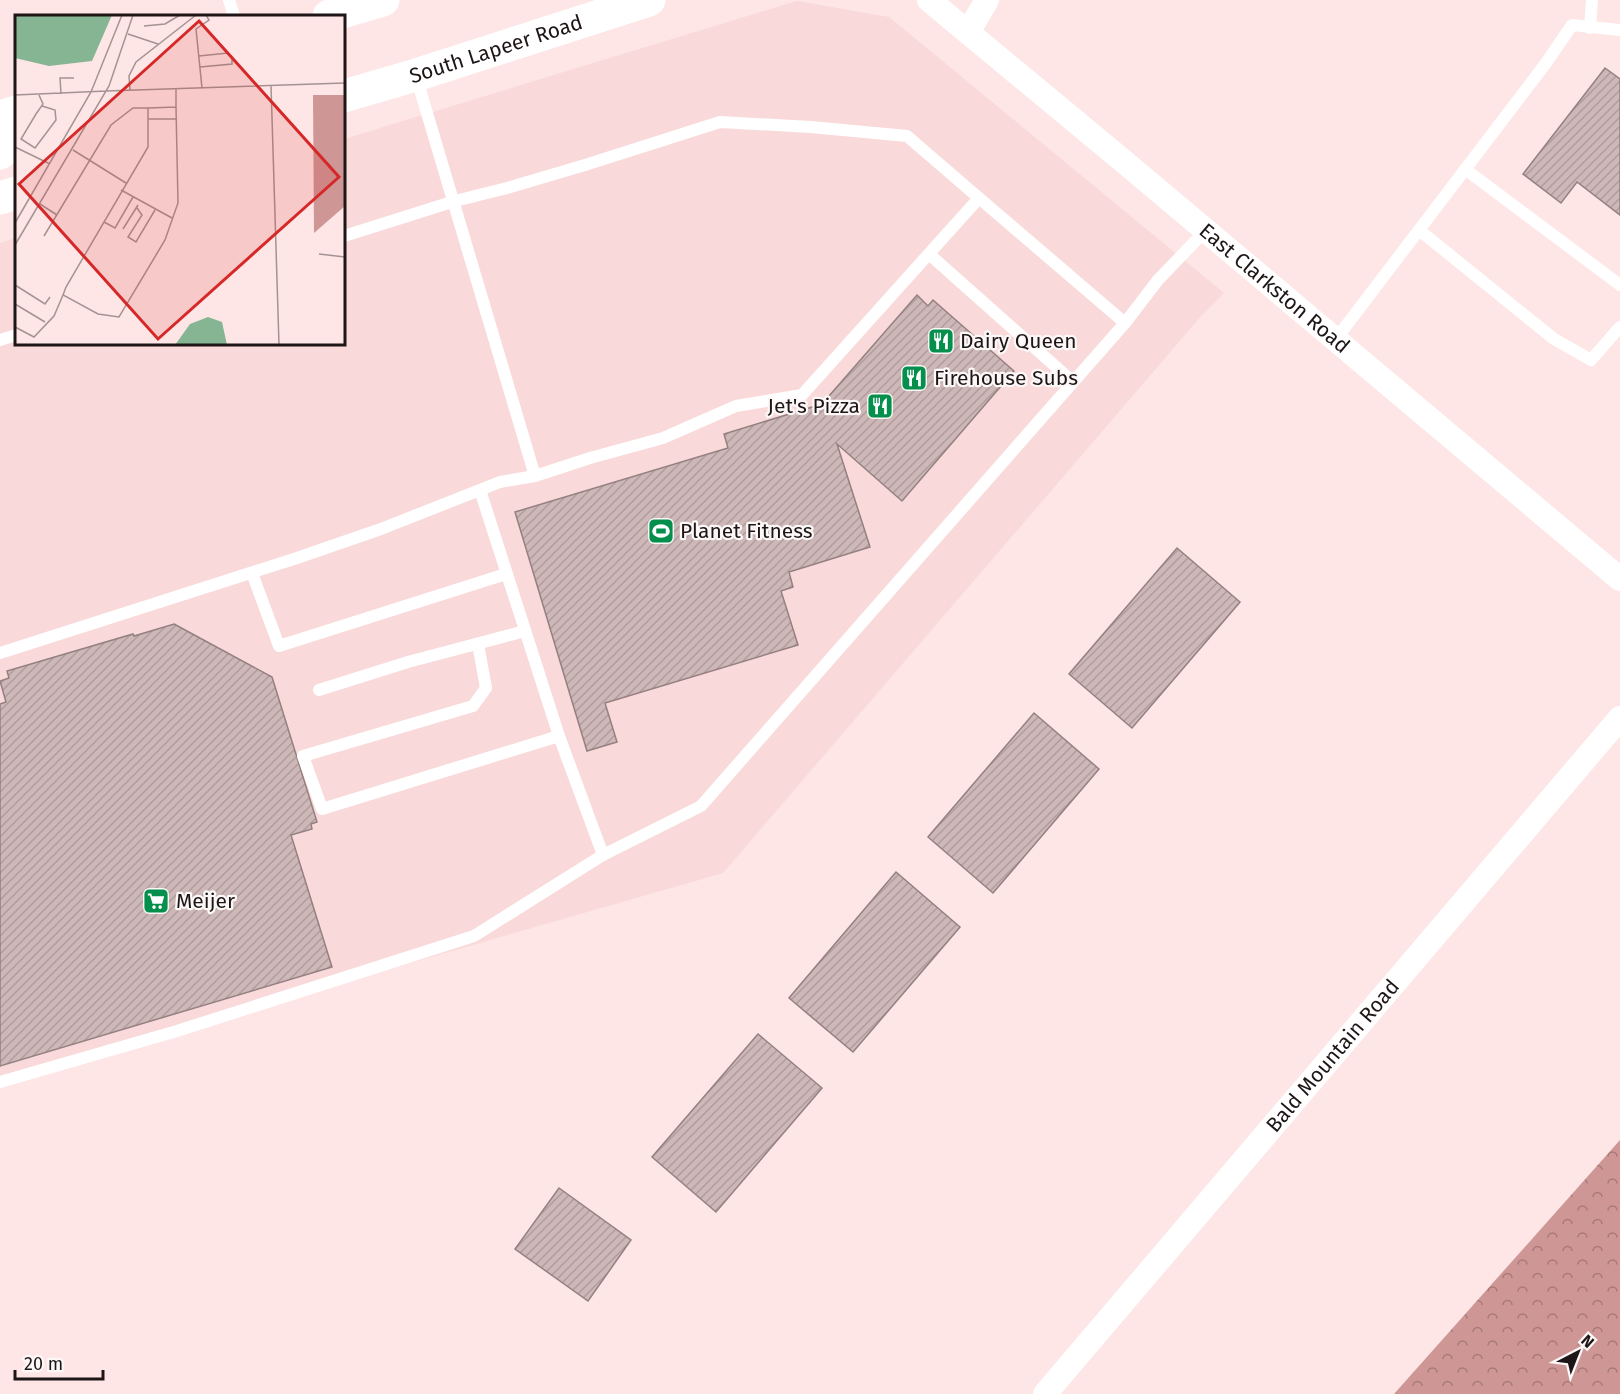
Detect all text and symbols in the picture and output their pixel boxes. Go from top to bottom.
street label: South Lapeer Road [406,9,586,89]
inset map [15,15,345,345]
street label: East Clarkston Road [1194,218,1355,359]
restaurant icon: Dairy Queen [926,326,956,356]
place label: Dairy Queen [960,328,1077,354]
restaurant icon: Firehouse Subs [899,363,929,393]
place label: Firehouse Subs [934,365,1078,391]
restaurant icon: Jet's Pizza [865,391,895,421]
place label: Jet's Pizza [768,393,860,419]
sports icon: Planet Fitness [646,516,676,546]
place label: Planet Fitness [680,518,813,544]
supermarket icon: Meijer [141,886,171,916]
place label: Meijer [176,888,235,914]
street label: Bald Mountain Road [1260,974,1405,1138]
north arrow [1548,1322,1608,1382]
text: N [1577,1331,1598,1352]
scale bar [15,1343,104,1381]
text: 20 m [24,1353,63,1375]

